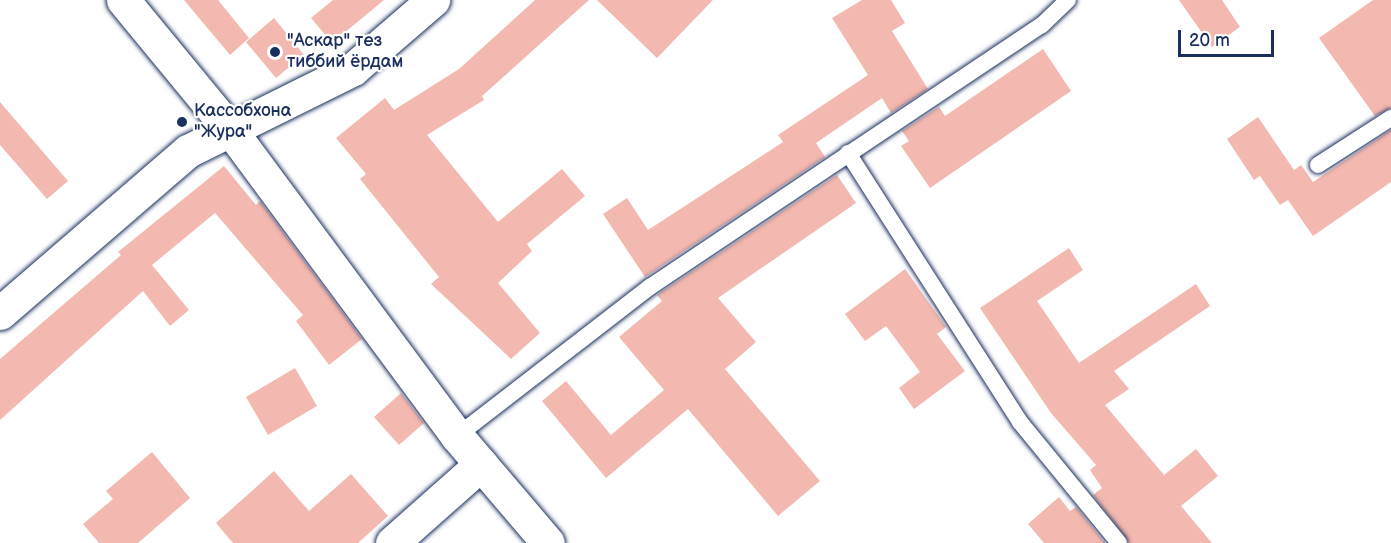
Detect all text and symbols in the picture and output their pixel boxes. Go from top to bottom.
scale bar [1181,18,1277,56]
text: 20 m [1189,30,1230,51]
place label: "Аскар" тез тиббий ёрдам [287,31,403,74]
marker: "Аскар" тез тиббий ёрдам [268,45,282,59]
place label: Кассобхона "Жура" [194,101,291,144]
marker: Кассобхона "Жура" [175,115,189,129]

